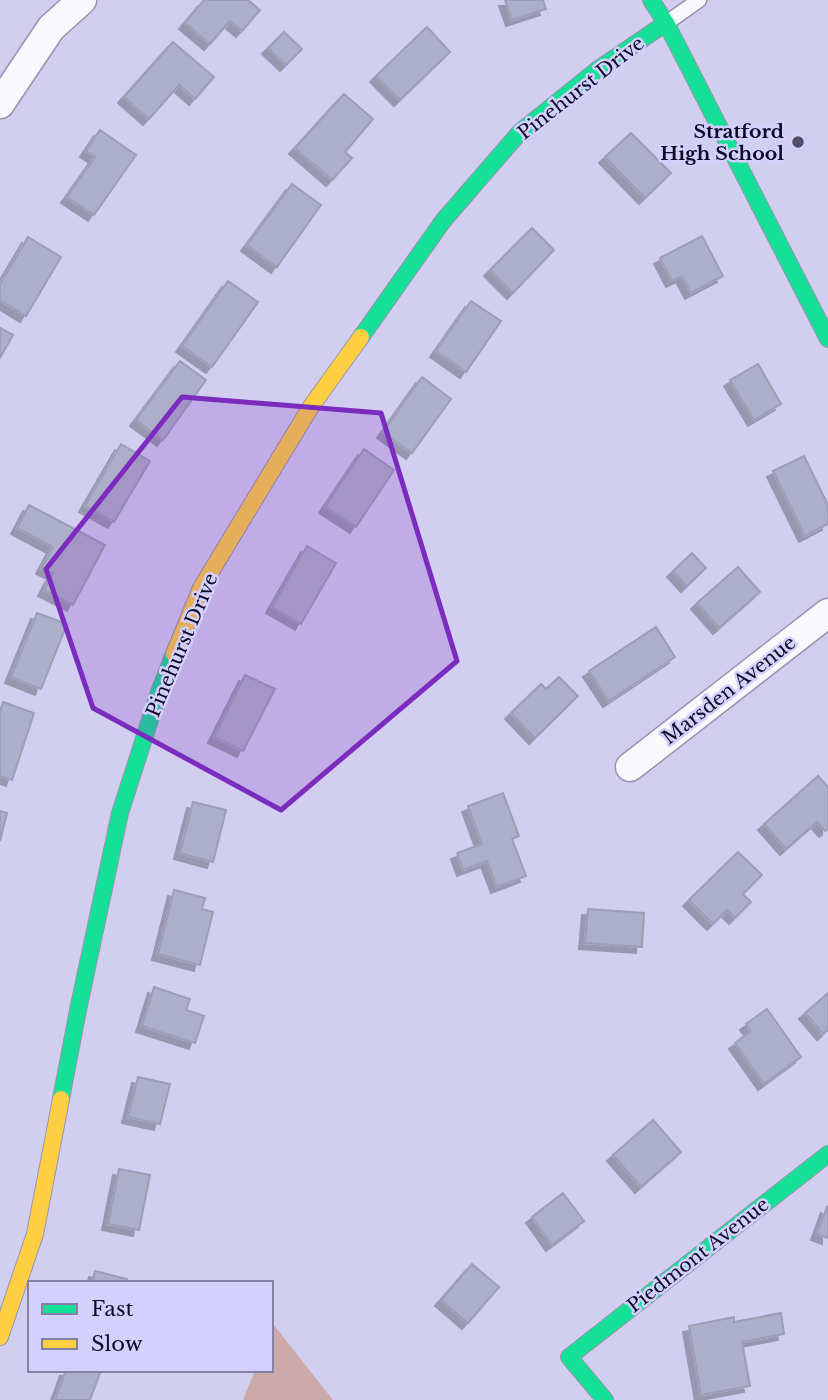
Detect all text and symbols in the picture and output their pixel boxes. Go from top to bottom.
street label: Pinehurst Drive [513,32,649,144]
place label: Stratford High School [660,120,784,165]
marker: Stratford High School [790,134,806,150]
street label: Pinehurst Drive [141,570,223,720]
street label: Marsden Avenue [658,631,800,749]
street label: Piedmont Avenue [623,1193,773,1317]
legend [28,1281,273,1372]
text: Fast [91,1296,133,1322]
text: Slow [91,1331,143,1357]

